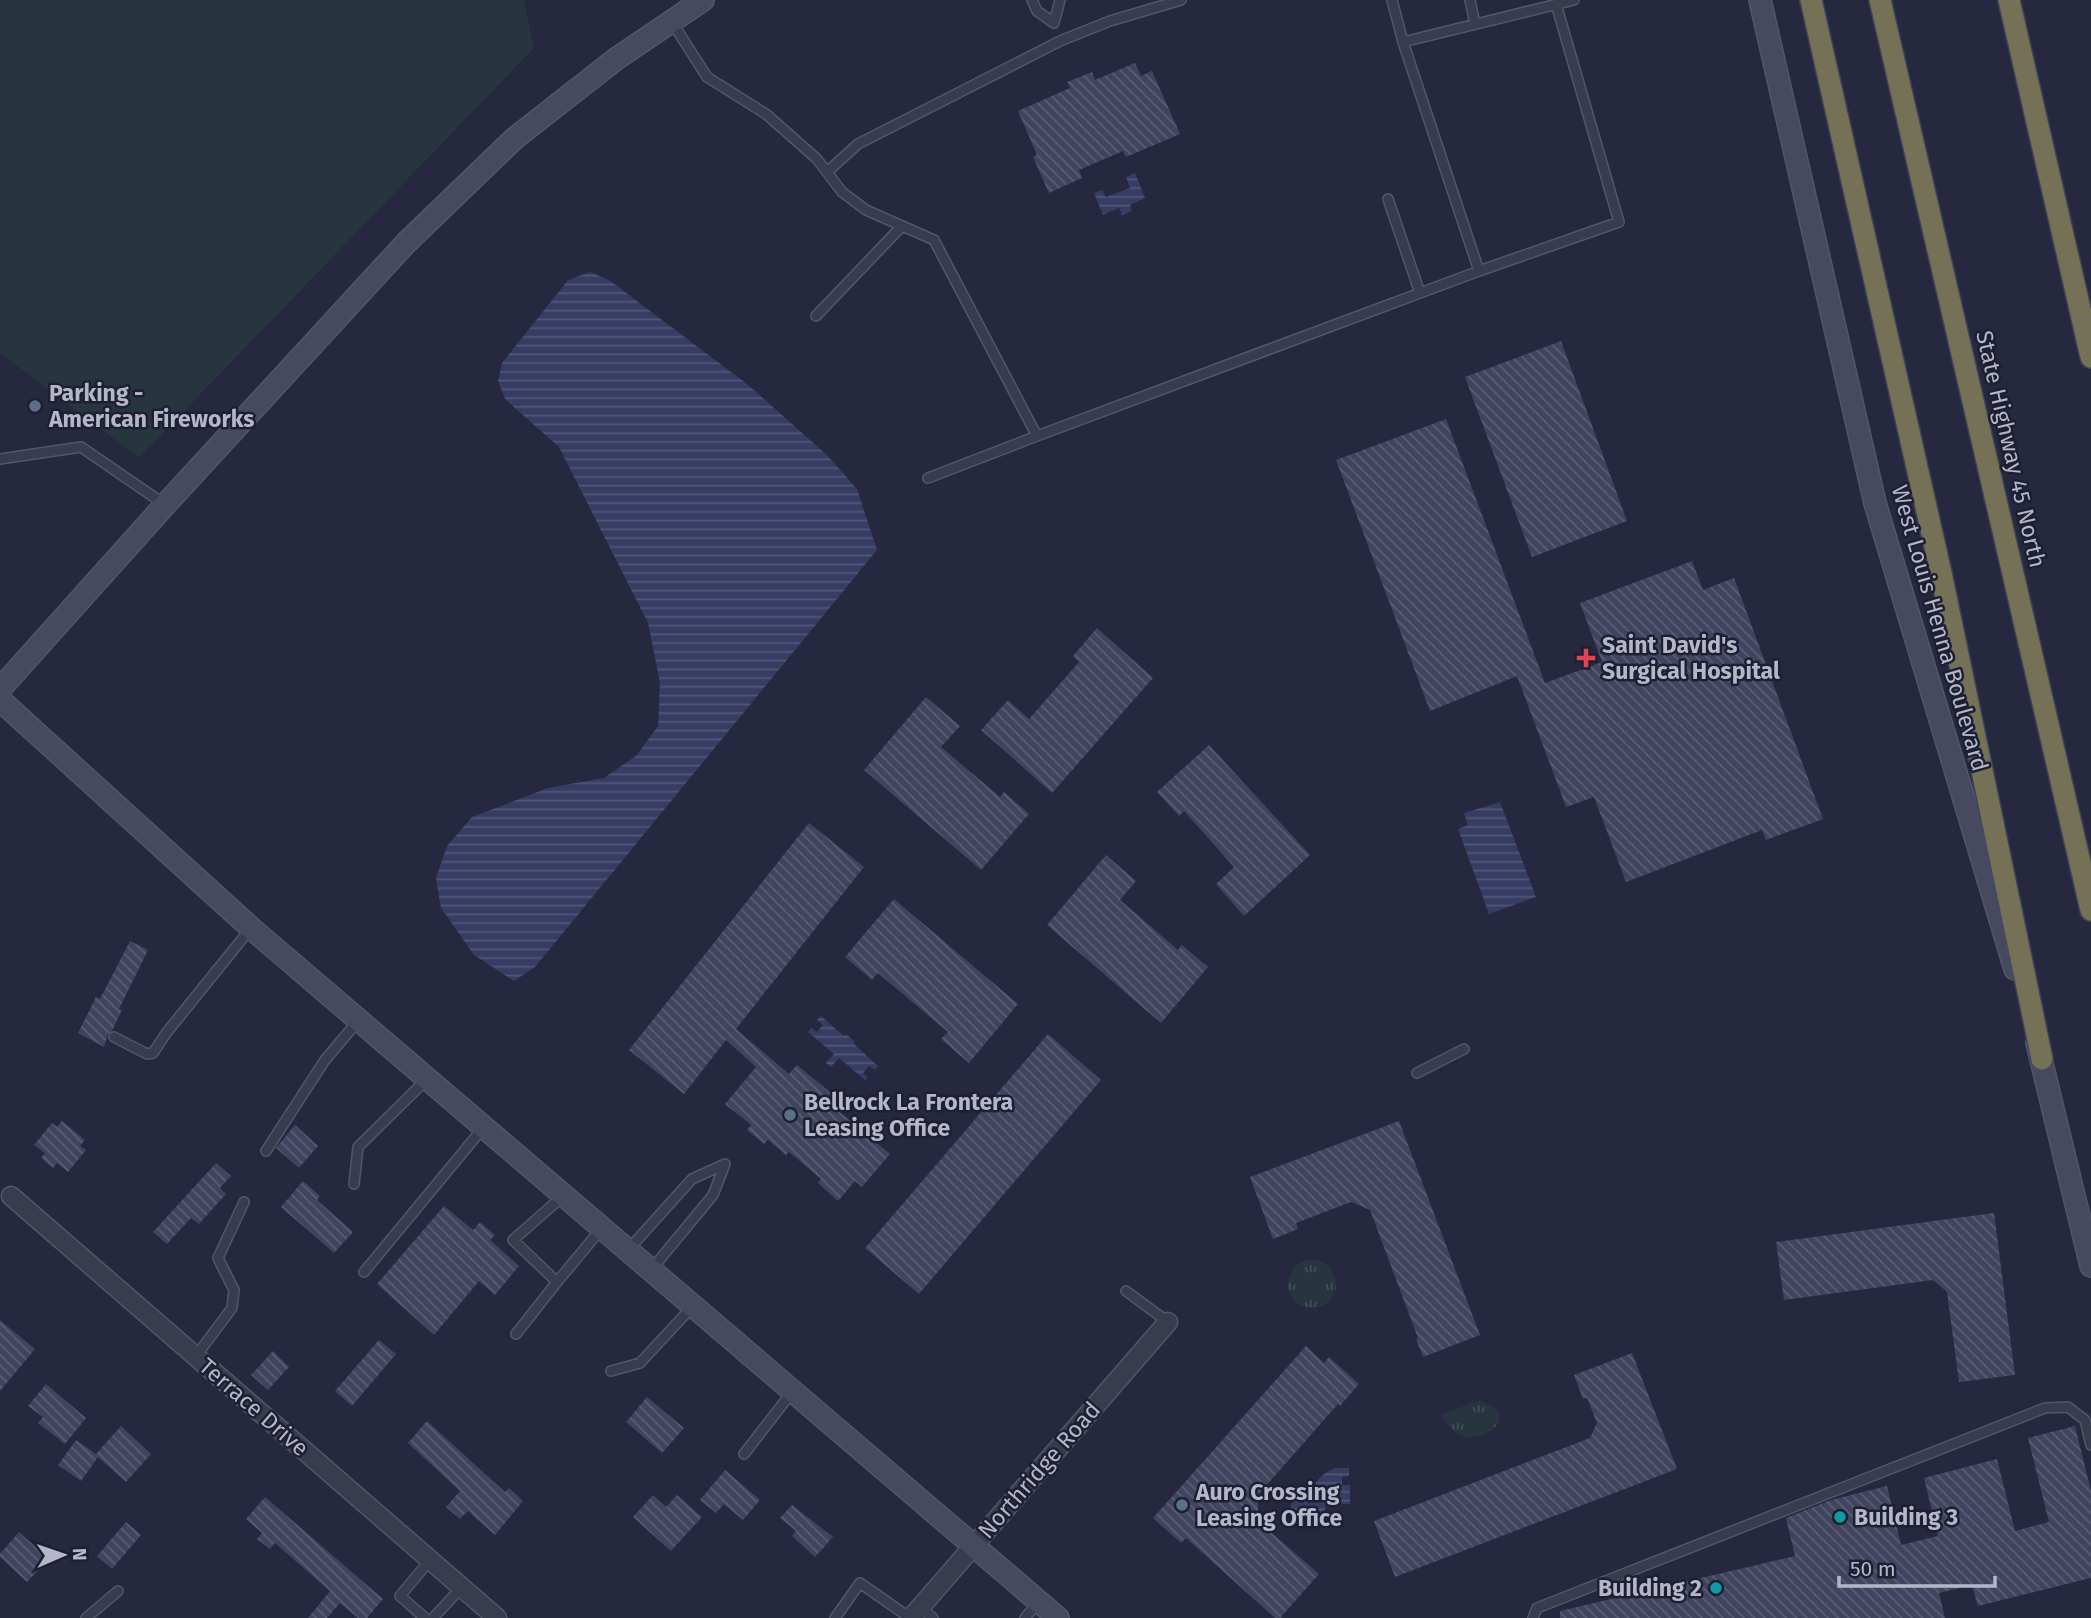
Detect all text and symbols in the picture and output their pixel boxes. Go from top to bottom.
street label: State Highway 45 North [1970,328,2052,570]
place label: Parking - American Fireworks [48,379,254,433]
marker: Parking - American Fireworks [27,398,43,414]
street label: West Louis Henna Boulevard [1886,482,1994,774]
place label: Saint David's Surgical Hospital [1602,631,1780,685]
marker: Saint David's Surgical Hospital [1576,648,1596,668]
place label: Bellrock La Frontera Leasing Office [804,1088,1013,1142]
marker: Bellrock La Frontera Leasing Office [782,1107,798,1123]
street label: Terrace Drive [194,1352,314,1462]
street label: Northridge Road [972,1396,1106,1544]
place label: Auro Crossing Leasing Office [1195,1478,1342,1532]
marker: Auro Crossing Leasing Office [1174,1497,1190,1513]
place label: Building 3 [1854,1503,1958,1531]
marker: Building 3 [1832,1509,1848,1525]
north arrow [28,1520,98,1590]
scale bar [1839,1544,1995,1588]
text: N [68,1548,91,1561]
text: 50 m [1850,1556,1896,1582]
place label: Building 2 [1598,1574,1702,1602]
marker: Building 2 [1708,1580,1724,1596]

